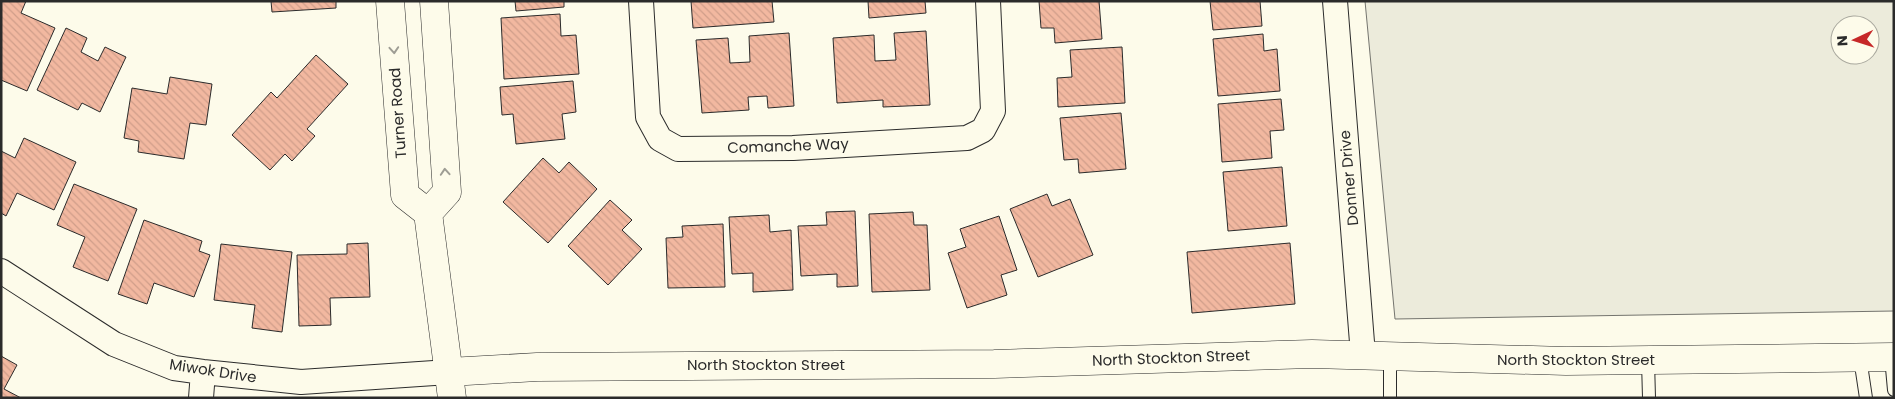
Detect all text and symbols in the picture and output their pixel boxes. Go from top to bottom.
north arrow [1830,15,1880,65]
text: N [1832,35,1852,47]
one-way arrow [388,46,399,54]
street label: Turner Road [384,67,411,159]
street label: Donner Drive [1334,129,1363,227]
street label: Comanche Way [727,133,850,158]
one-way arrow [440,168,451,176]
street label: North Stockton Street [1092,344,1250,371]
street label: North Stockton Street [1497,349,1655,370]
street label: Miwok Drive [168,353,258,388]
street label: North Stockton Street [687,354,845,375]

